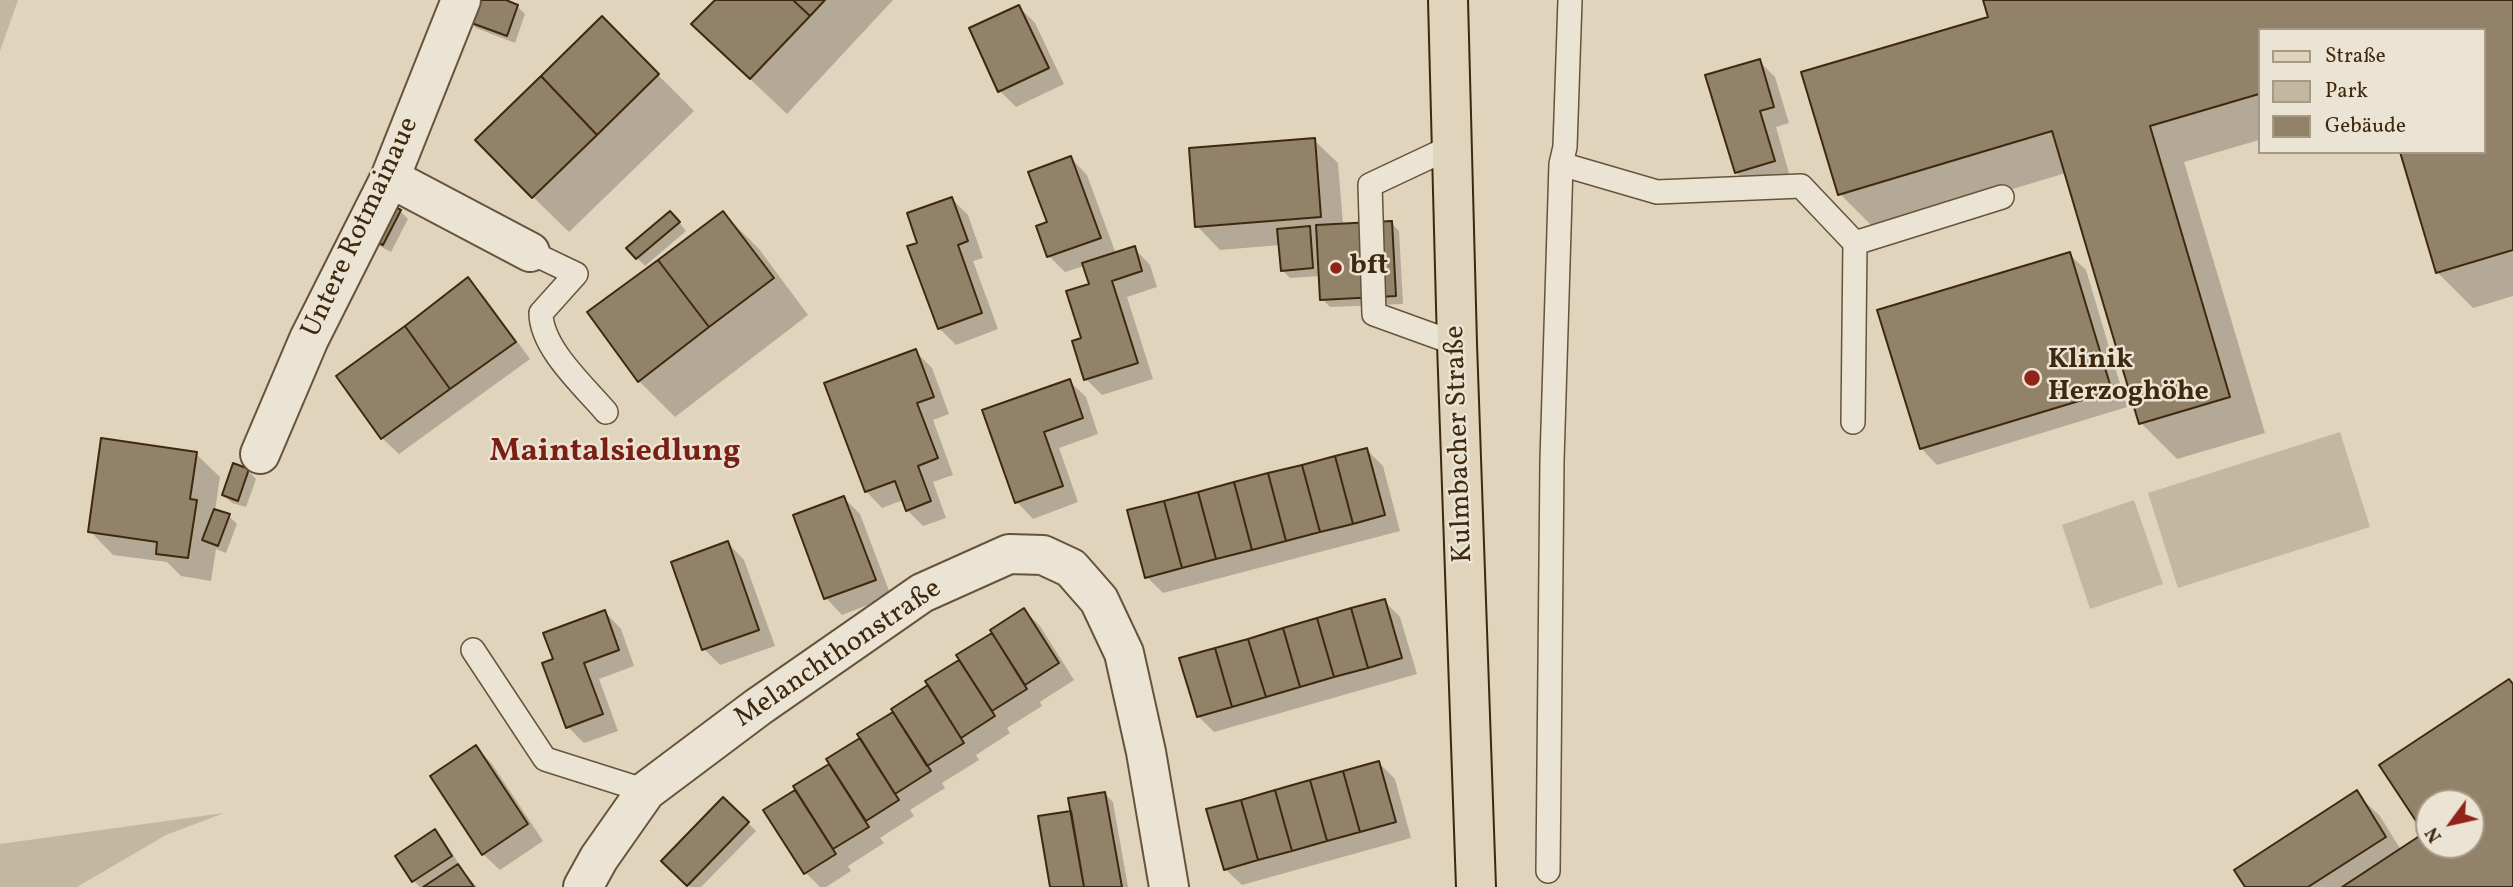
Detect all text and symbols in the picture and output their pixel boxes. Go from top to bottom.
legend [2258,28,2485,154]
text: Straße [2325,42,2386,71]
text: Park [2325,77,2368,106]
street label: Untere Rotmainaue [296,112,428,344]
text: Gebäude [2325,112,2406,141]
place label: bft [1350,251,1388,285]
marker: bft [1328,260,1344,276]
street label: Kulmbacher Straße [1440,325,1482,563]
place label: Klinik Herzoghöhe [2048,345,2209,411]
marker: Klinik Herzoghöhe [2022,368,2042,388]
district label: Maintalsiedlung [489,435,741,473]
street label: Melanchthonstraße [729,573,949,737]
north arrow [2415,789,2485,859]
text: N [2419,821,2449,847]

